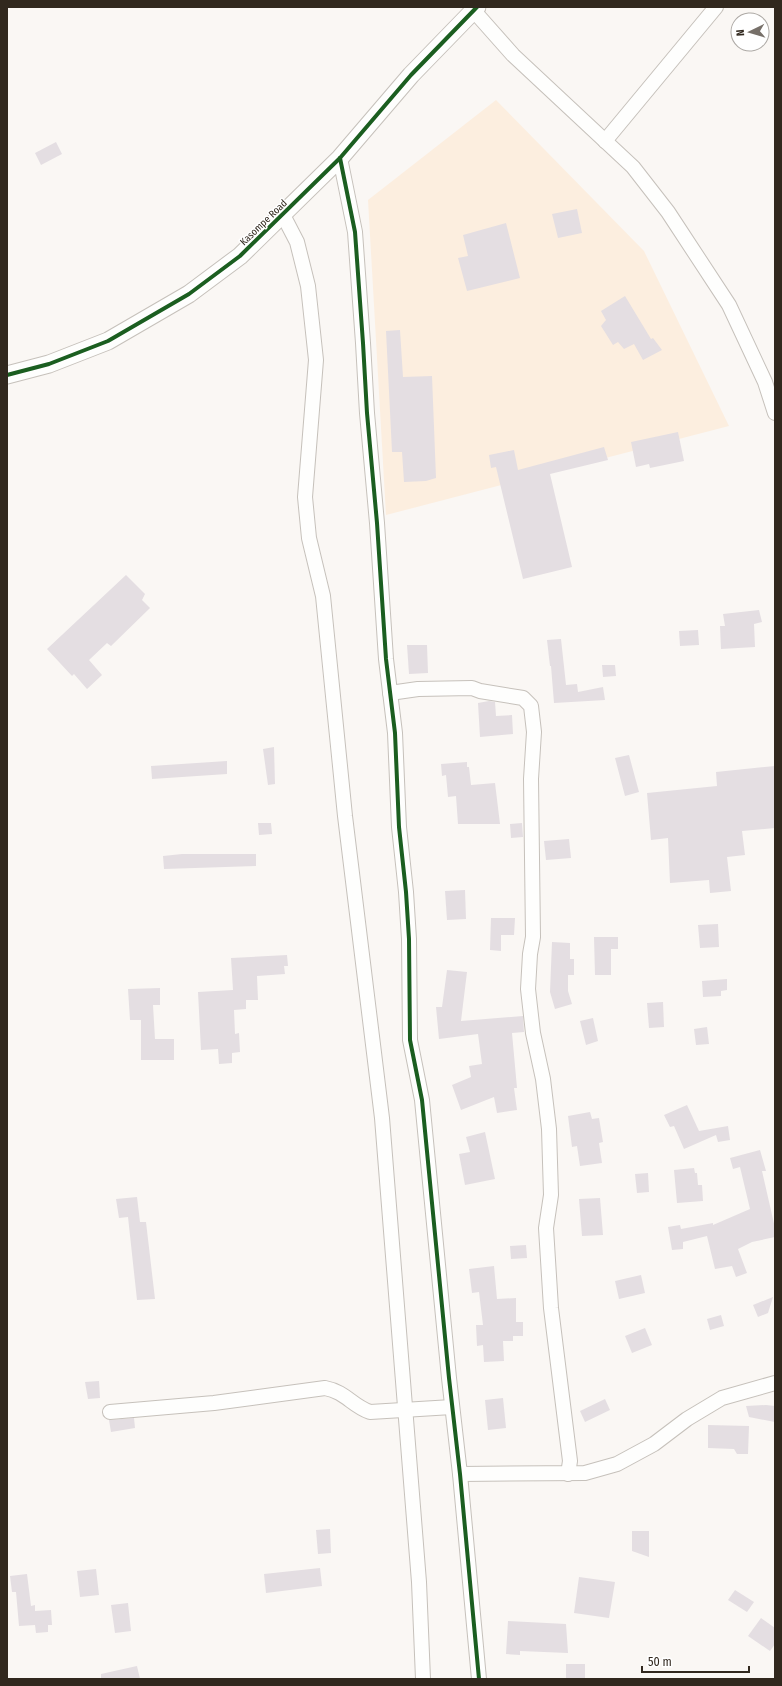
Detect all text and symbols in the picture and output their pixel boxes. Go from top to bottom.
north arrow [730,12,770,52]
text: N [734,29,747,37]
street label: Kasompe Road [238,197,290,248]
scale bar [642,1648,749,1674]
text: 50 m [648,1655,672,1669]

